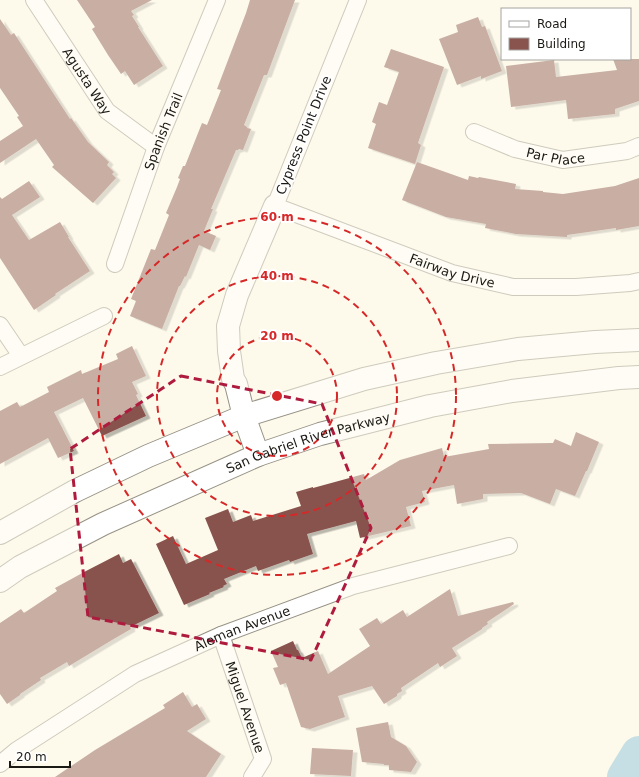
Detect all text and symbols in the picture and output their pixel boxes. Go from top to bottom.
legend [501,8,631,60]
text: Road [537,17,567,31]
text: Building [537,37,586,51]
street label: Agusta Way [59,45,115,118]
street label: Cypress Point Drive [273,74,334,197]
street label: Spanish Trail [141,91,186,172]
street label: Par Place [525,145,586,168]
text: 60 m [260,210,294,224]
street label: Fairway Drive [408,251,496,291]
text: 40 m [260,269,294,283]
text: 20 m [260,329,294,343]
centre of rings [270,389,284,403]
street label: San Gabriel River Parkway [224,409,392,476]
street label: Aleman Avenue [192,603,292,654]
street label: Miguel Avenue [222,660,267,755]
scale bar [10,743,70,769]
text: 20 m [16,750,47,764]

